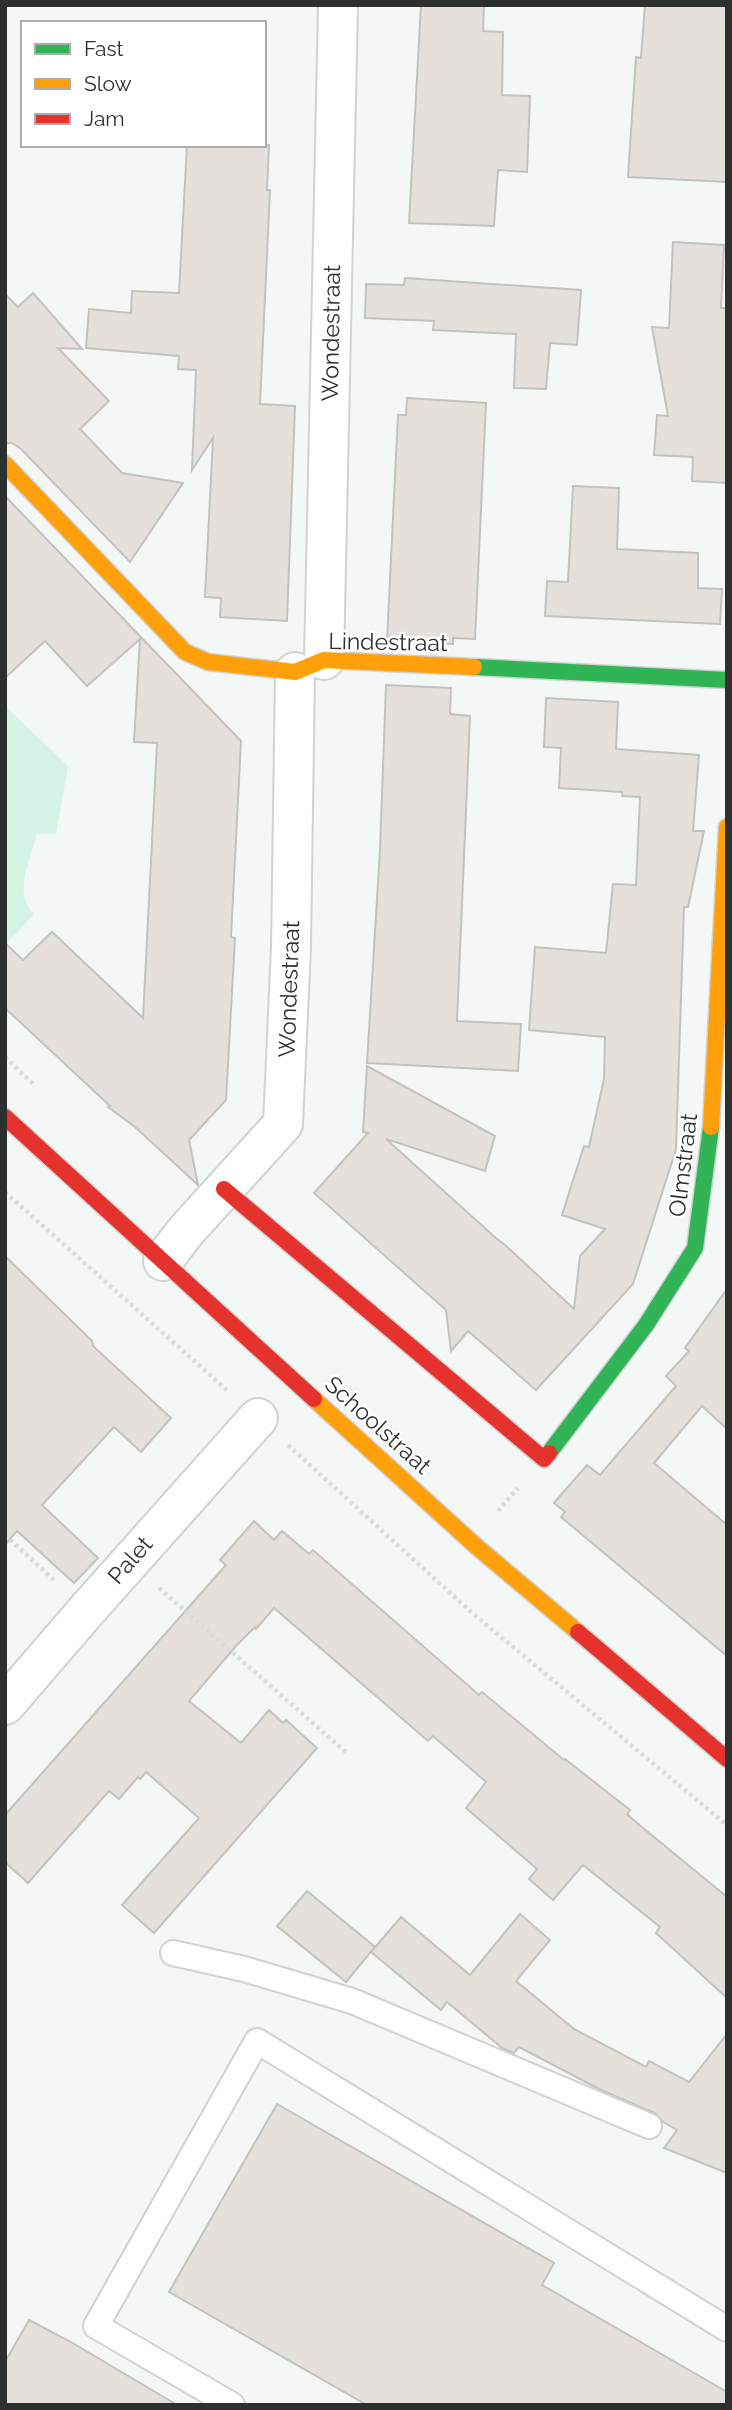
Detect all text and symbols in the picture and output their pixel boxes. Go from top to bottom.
legend [21,21,266,147]
text: Fast [84,36,124,61]
text: Slow [84,71,132,96]
text: Jam [84,106,125,131]
street label: Wondestraat [316,264,345,402]
street label: Lindestraat [328,627,448,656]
street label: Wondestraat [273,920,304,1058]
street label: Olmstraat [663,1111,702,1218]
street label: Schoolstraat [320,1370,437,1479]
street label: Palet [102,1530,158,1589]

